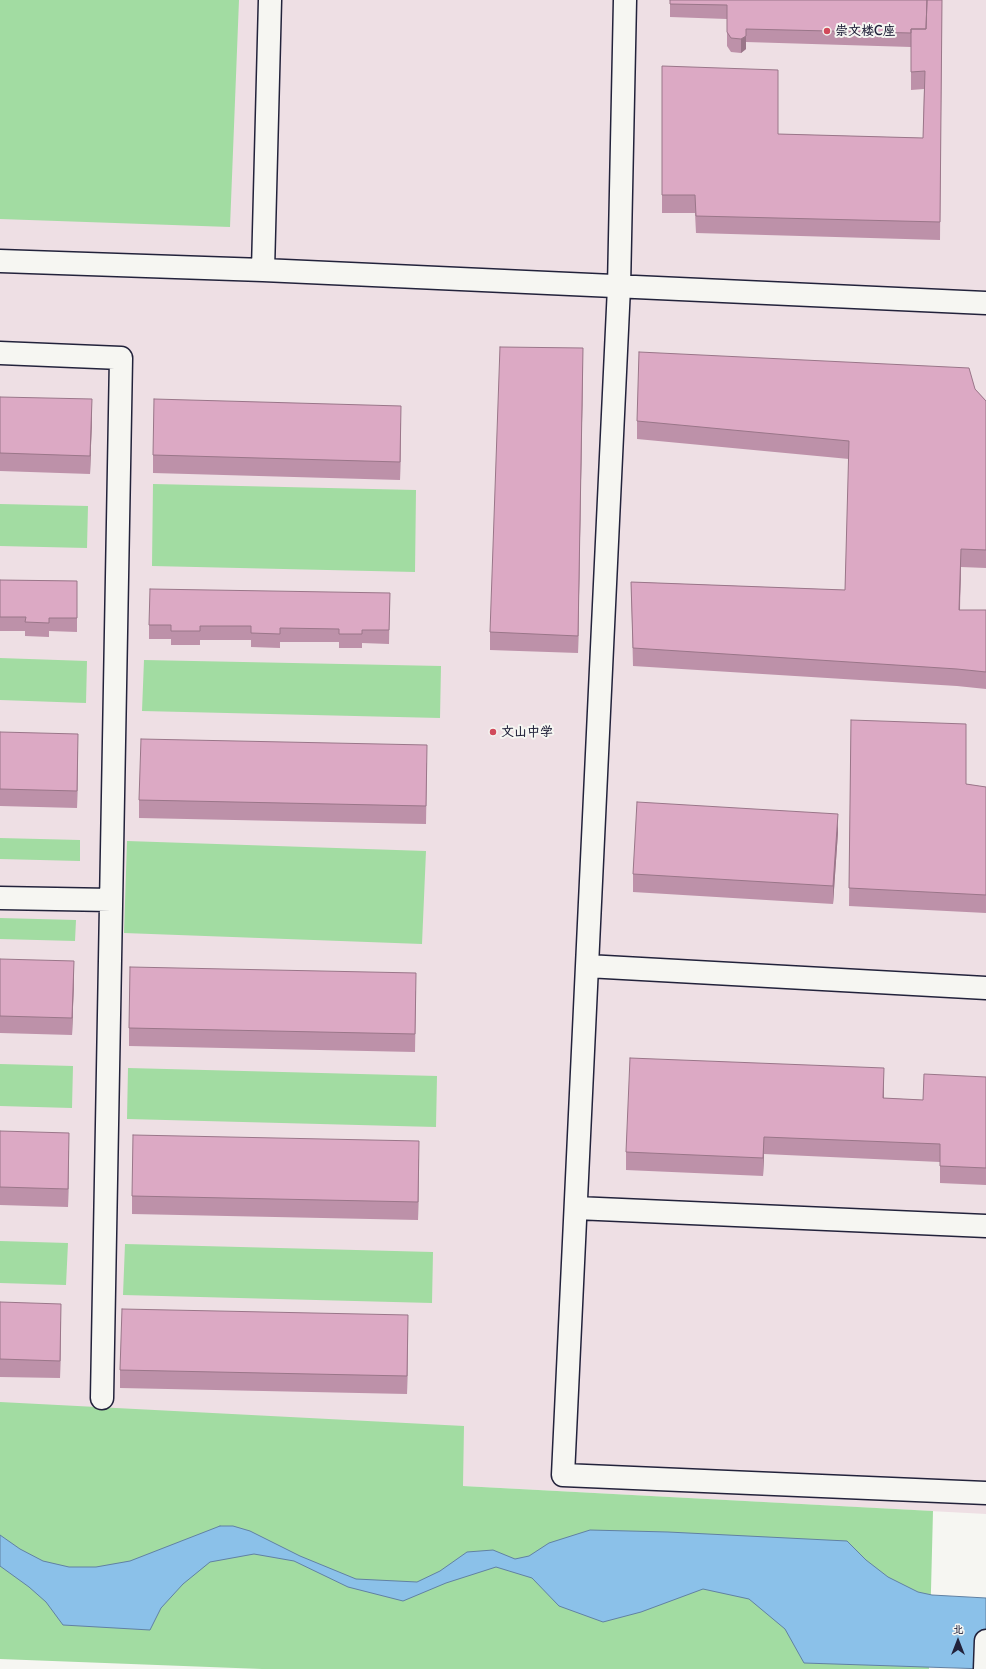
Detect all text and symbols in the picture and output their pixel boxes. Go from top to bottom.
place label: 崇文楼C座 [835,23,896,39]
marker: 崇文楼C座 [822,26,832,36]
place label: 文山中学 [501,724,553,740]
marker: 文山中学 [488,727,498,737]
north arrow [938,1621,978,1661]
text: 北 [953,1622,964,1636]

